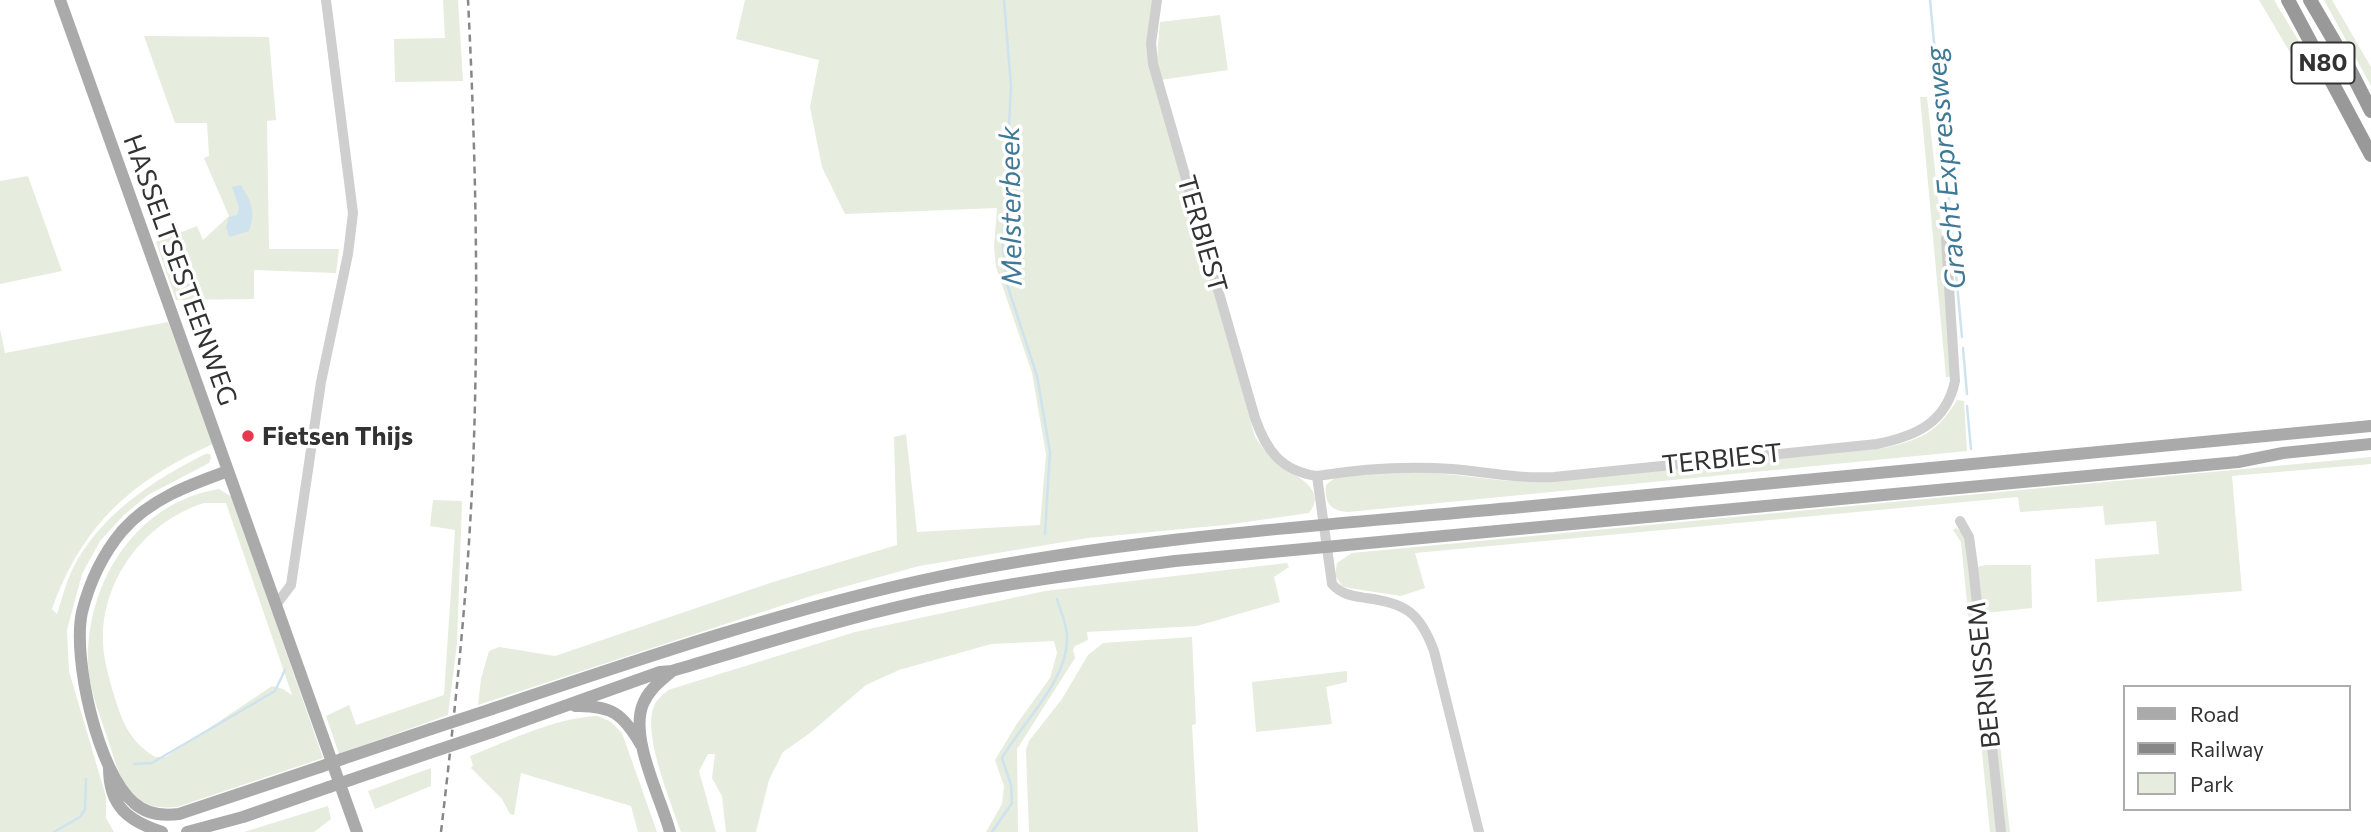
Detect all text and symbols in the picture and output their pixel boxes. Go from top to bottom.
road number: N80 [2292,42,2354,84]
water label: Gracht Expressweg [1919,45,1973,291]
water label: Melsterbeek [993,126,1029,286]
street label: HASSELTSESTEENWEG [116,130,244,410]
street label: TERBIEST [1170,172,1234,296]
place label: Fietsen Thijs [262,420,413,452]
marker: Fietsen Thijs [240,428,256,444]
street label: TERBIEST [1660,437,1784,481]
street label: BERNISSEM [1961,600,2007,750]
legend [2122,685,2350,811]
text: Road [2190,701,2239,726]
text: Railway [2190,736,2264,761]
text: Park [2190,771,2234,796]

